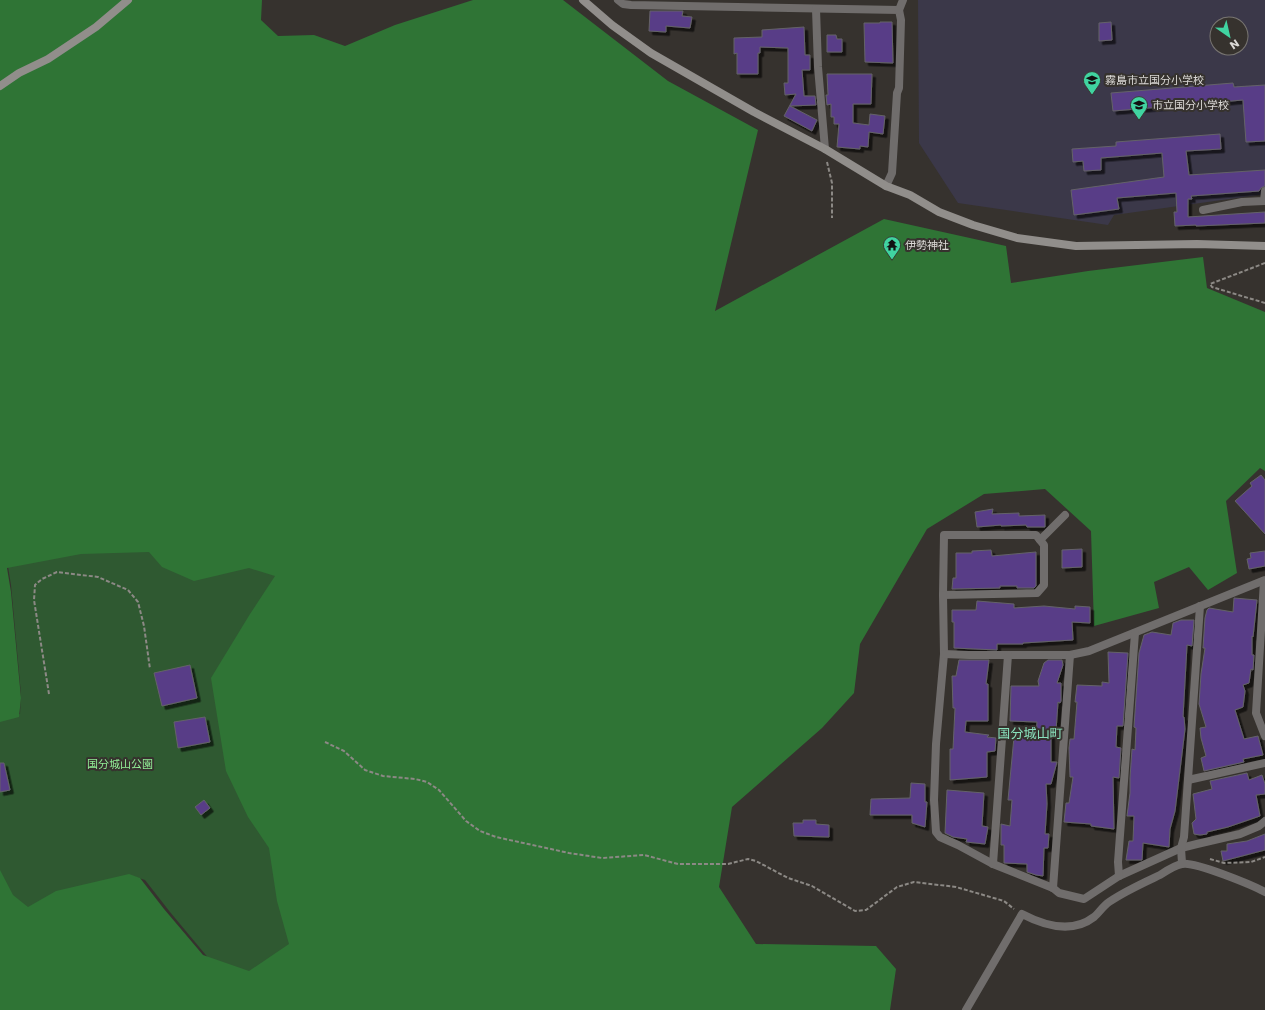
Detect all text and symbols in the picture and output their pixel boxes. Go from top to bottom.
north arrow [1209,16,1249,56]
text: N [1227,35,1242,53]
school or university icon: 霧島市立国分小学校 [1082,70,1102,95]
place label: 霧島市立国分小学校 [1105,72,1204,88]
school or university icon: 市立国分小学校 [1129,95,1149,120]
place label: 市立国分小学校 [1152,97,1229,113]
temple icon: 伊勢神社 [882,235,902,260]
place label: 伊勢神社 [905,237,949,253]
district label: 国分城山町 [997,724,1063,743]
park label: 国分城山公園 [87,756,153,772]

